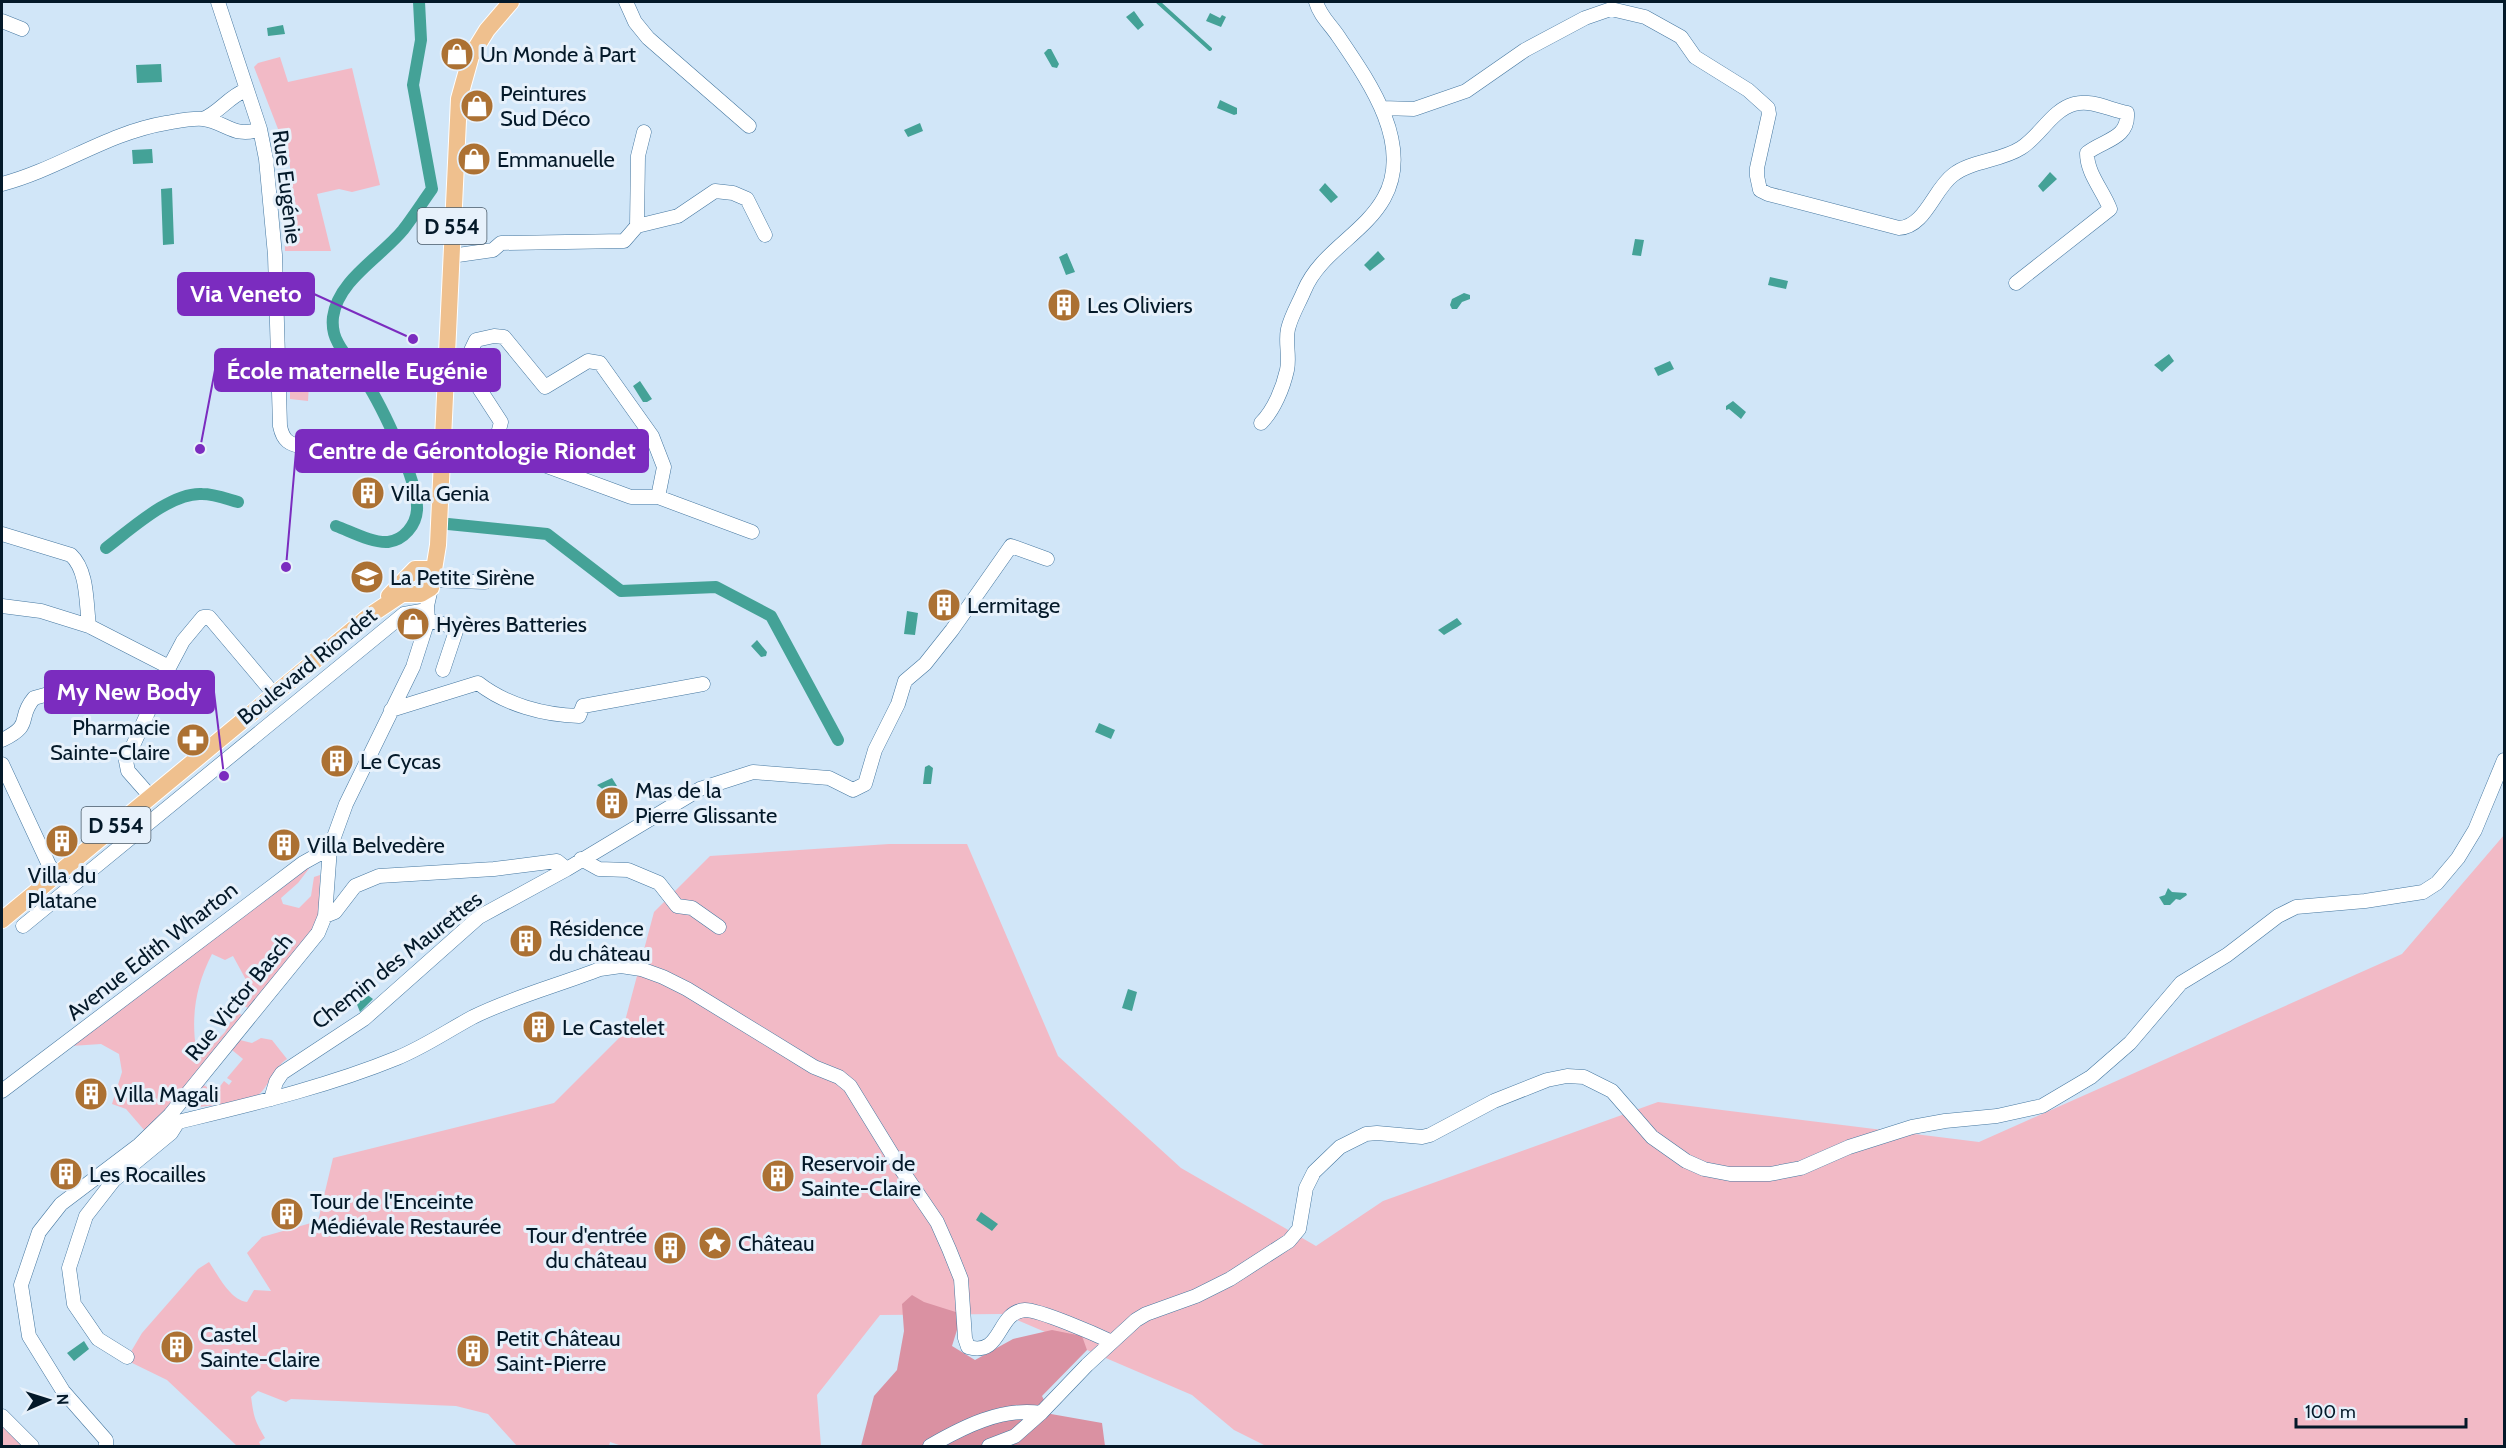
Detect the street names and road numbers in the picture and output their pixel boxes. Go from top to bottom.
street label: Rue Eugénie [267,129,307,245]
road number: D 554 [418,208,486,244]
street label: Boulevard Riondet [232,601,382,730]
road number: D 554 [82,807,150,843]
street label: Avenue Edith Wharton [61,876,243,1026]
street label: Chemin des Maurettes [307,885,487,1035]
street label: Rue Victor Basch [179,928,299,1066]

